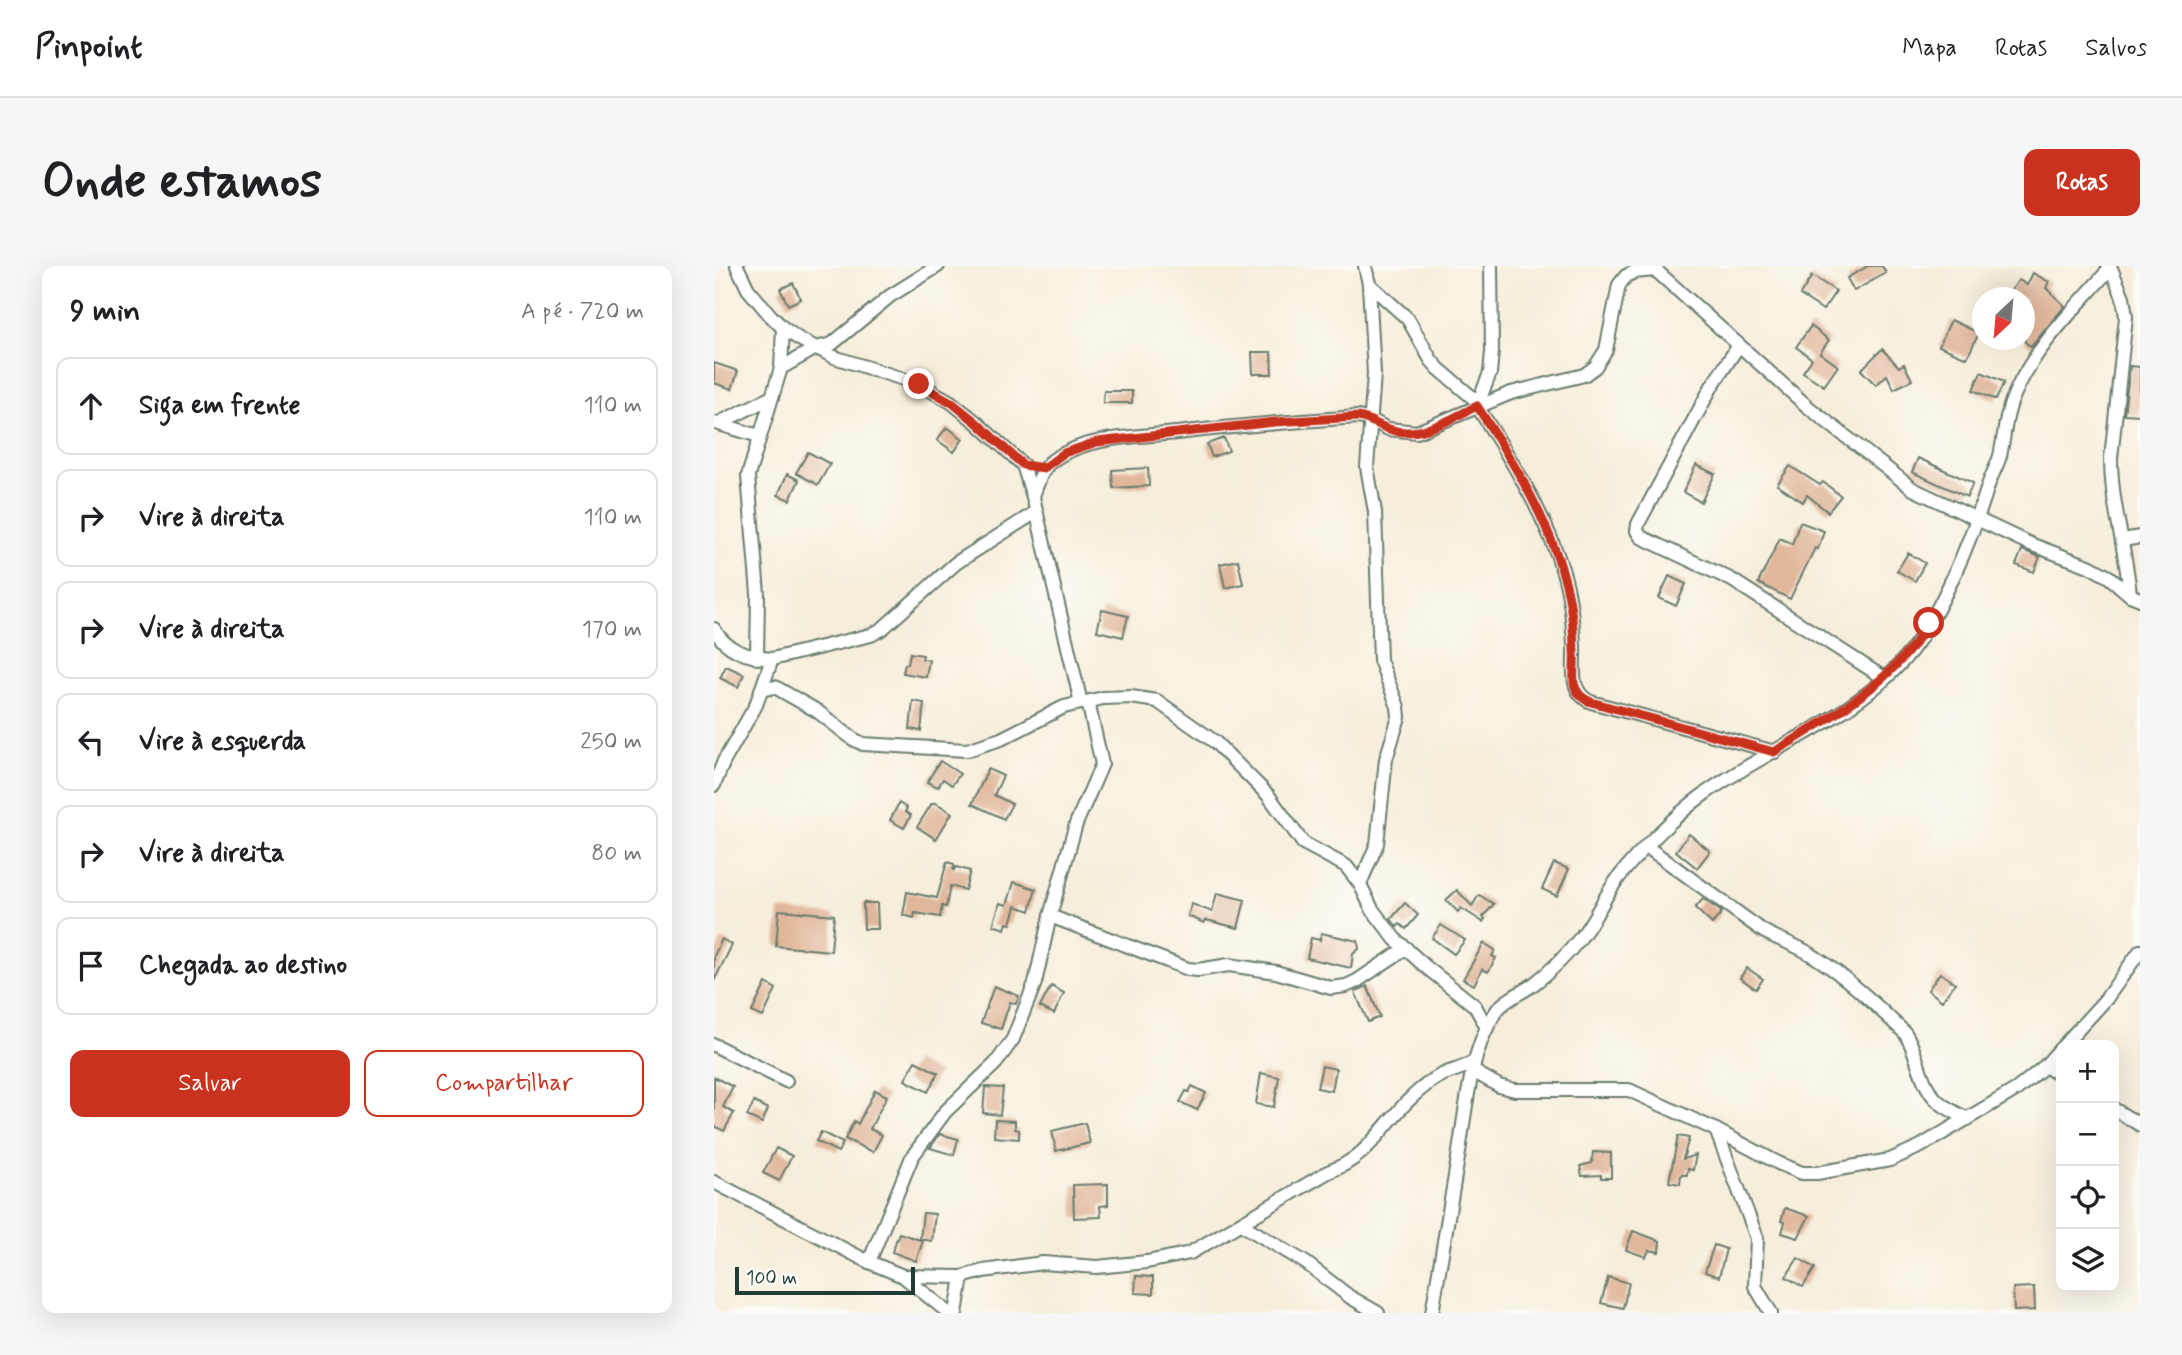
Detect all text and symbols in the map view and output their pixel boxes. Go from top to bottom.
text: Pinpoint [35,26,143,70]
text: Mapa [1902,33,1957,64]
text: Rotas [1995,33,2047,64]
text: Salvos [2085,33,2147,64]
button: Rotas [2024,149,2140,216]
text: Onde estamos [42,150,322,215]
north arrow [1972,287,2035,350]
text: 9 min [70,292,140,331]
text: A pé · 720 m [521,297,644,327]
route end [903,368,934,399]
icon: ahead [72,387,110,425]
text: Siga em frente [139,389,300,423]
text: 110 m [583,391,642,421]
icon: right [72,499,110,537]
text: Vire à direita [139,501,285,535]
text: 110 m [583,503,642,533]
route start [1913,607,1944,638]
icon: right [72,611,110,649]
text: Vire à direita [139,613,285,647]
text: 170 m [582,615,642,645]
icon: left [72,723,110,761]
text: Vire à esquerda [139,725,306,759]
text: 250 m [580,727,642,757]
icon: right [72,835,110,873]
text: Vire à direita [139,837,285,871]
text: 80 m [591,839,642,869]
icon: arrive [72,947,110,985]
text: Chegada ao destino [139,949,347,983]
map controls [2056,1040,2119,1292]
button: + [2056,1040,2119,1103]
button: Salvar [70,1050,350,1117]
button: Compartilhar [364,1050,644,1117]
button: − [2056,1103,2119,1166]
button: locate [2056,1166,2119,1229]
button: layers [2056,1229,2119,1292]
scale bar [735,1264,915,1296]
text: 100 m [746,1266,797,1291]

